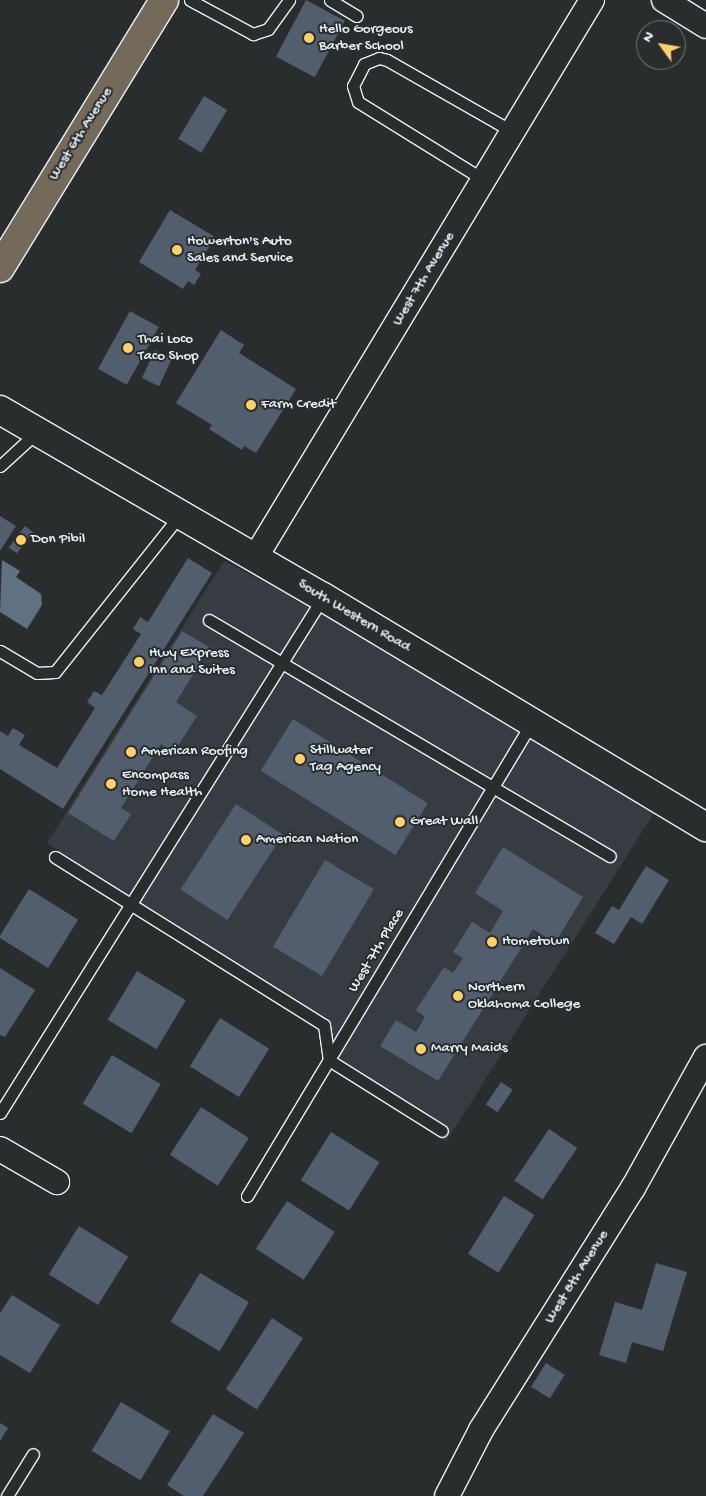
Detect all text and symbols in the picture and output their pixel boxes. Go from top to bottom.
place label: Hello Gorgeous Barber School [319,20,412,55]
north arrow [636,20,686,70]
text: N [639,29,658,46]
marker: Hello Gorgeous Barber School [303,32,315,44]
street label: West 6th Avenue [45,84,117,184]
street label: West 7th Avenue [389,229,459,329]
place label: Howerton's Auto Sales and Service [187,232,293,267]
marker: Howerton's Auto Sales and Service [171,244,183,256]
place label: Thai Loco Taco Shop [138,330,199,365]
marker: Thai Loco Taco Shop [122,342,134,354]
place label: Farm Credit [261,396,336,414]
marker: Farm Credit [245,399,257,411]
place label: Don Pibil [31,531,85,549]
marker: Don Pibil [15,534,27,546]
street label: South Western Road [294,575,414,657]
place label: Hwy Express Inn and Suites [149,644,235,679]
marker: Hwy Express Inn and Suites [133,656,145,668]
place label: Stillwater Tag Agency [310,741,381,776]
place label: American Roofing [141,743,248,761]
marker: American Roofing [125,746,137,758]
marker: Stillwater Tag Agency [294,753,306,765]
place label: Encompass Home Health [122,766,202,801]
marker: Encompass Home Health [104,777,118,791]
place label: Great Wall [410,813,478,831]
marker: Great Wall [394,816,406,828]
place label: American Nation [256,831,358,849]
marker: American Nation [240,834,252,846]
street label: West 7th Place [345,906,409,996]
place label: Hometown [502,933,569,951]
marker: Hometown [486,936,498,948]
place label: Northern Oklahoma College [468,978,580,1013]
marker: Northern Oklahoma College [452,990,464,1002]
place label: Marry Maids [431,1040,508,1058]
marker: Marry Maids [415,1043,427,1055]
street label: West 8th Avenue [541,1227,613,1327]

